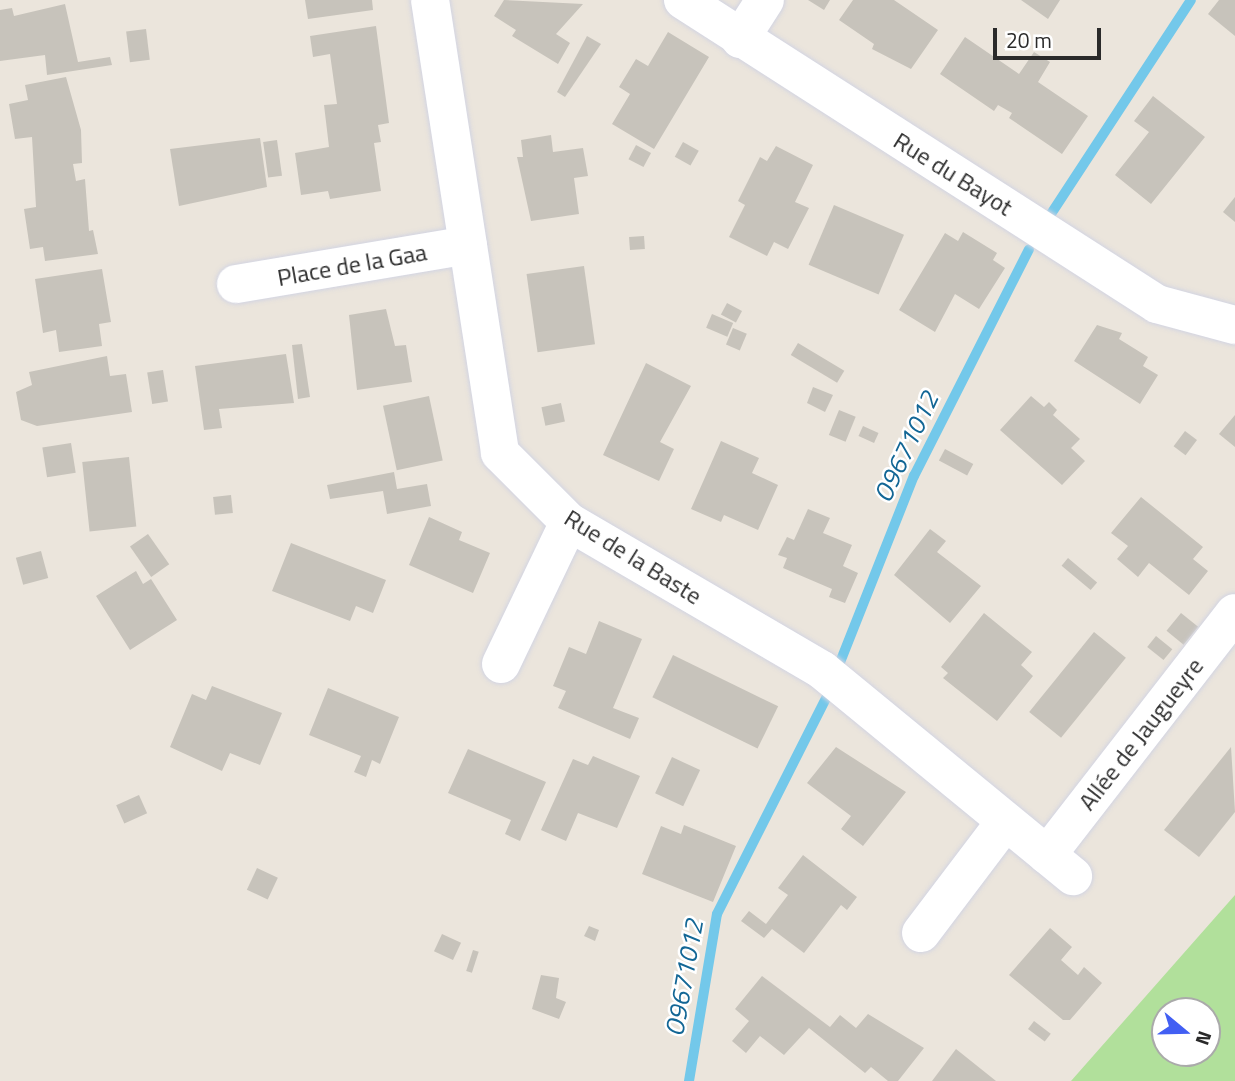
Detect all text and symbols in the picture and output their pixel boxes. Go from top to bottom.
scale bar [997,14,1106,58]
text: 20 m [1006,24,1052,56]
street label: Rue du Bayot [888,126,1018,222]
street label: Place de la Gaa [275,238,429,292]
water label: O9671012 [867,387,945,507]
street label: Rue de la Baste [559,503,707,611]
street label: Allée de Jaugueyre [1073,652,1209,816]
water label: O9671012 [658,917,710,1039]
north arrow [1151,997,1221,1067]
text: N [1189,1027,1220,1049]

